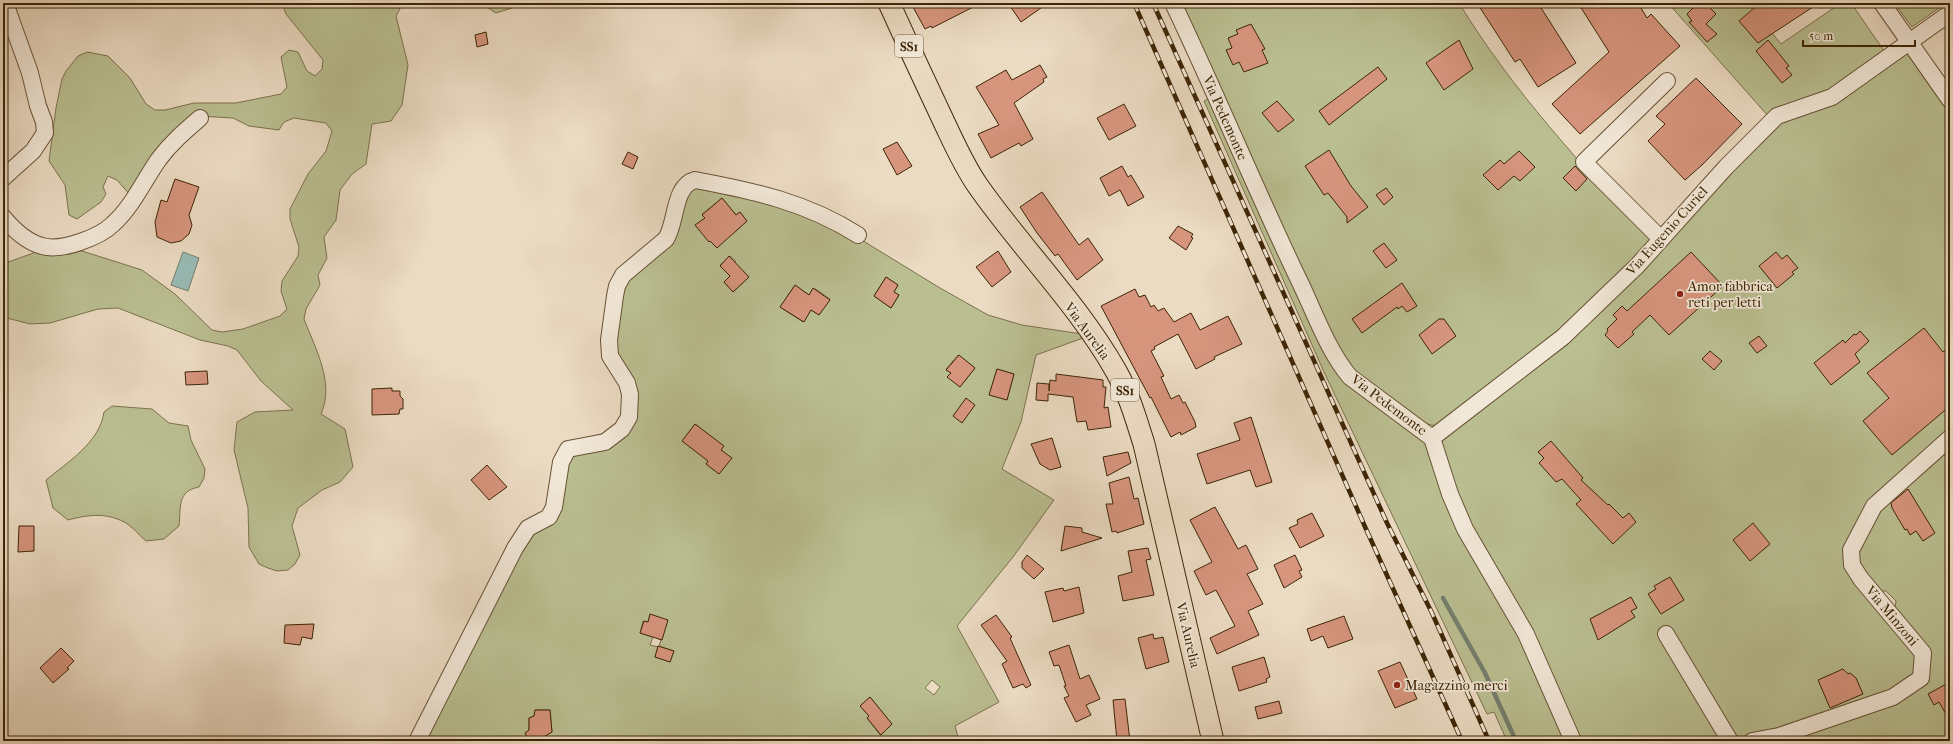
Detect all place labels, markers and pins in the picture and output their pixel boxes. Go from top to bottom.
place label: Amor fabbrica reti per letti [1687,278,1773,311]
marker: Amor fabbrica reti per letti [1675,289,1685,299]
place label: Magazzino merci [1405,677,1508,694]
marker: Magazzino merci [1392,680,1402,690]

